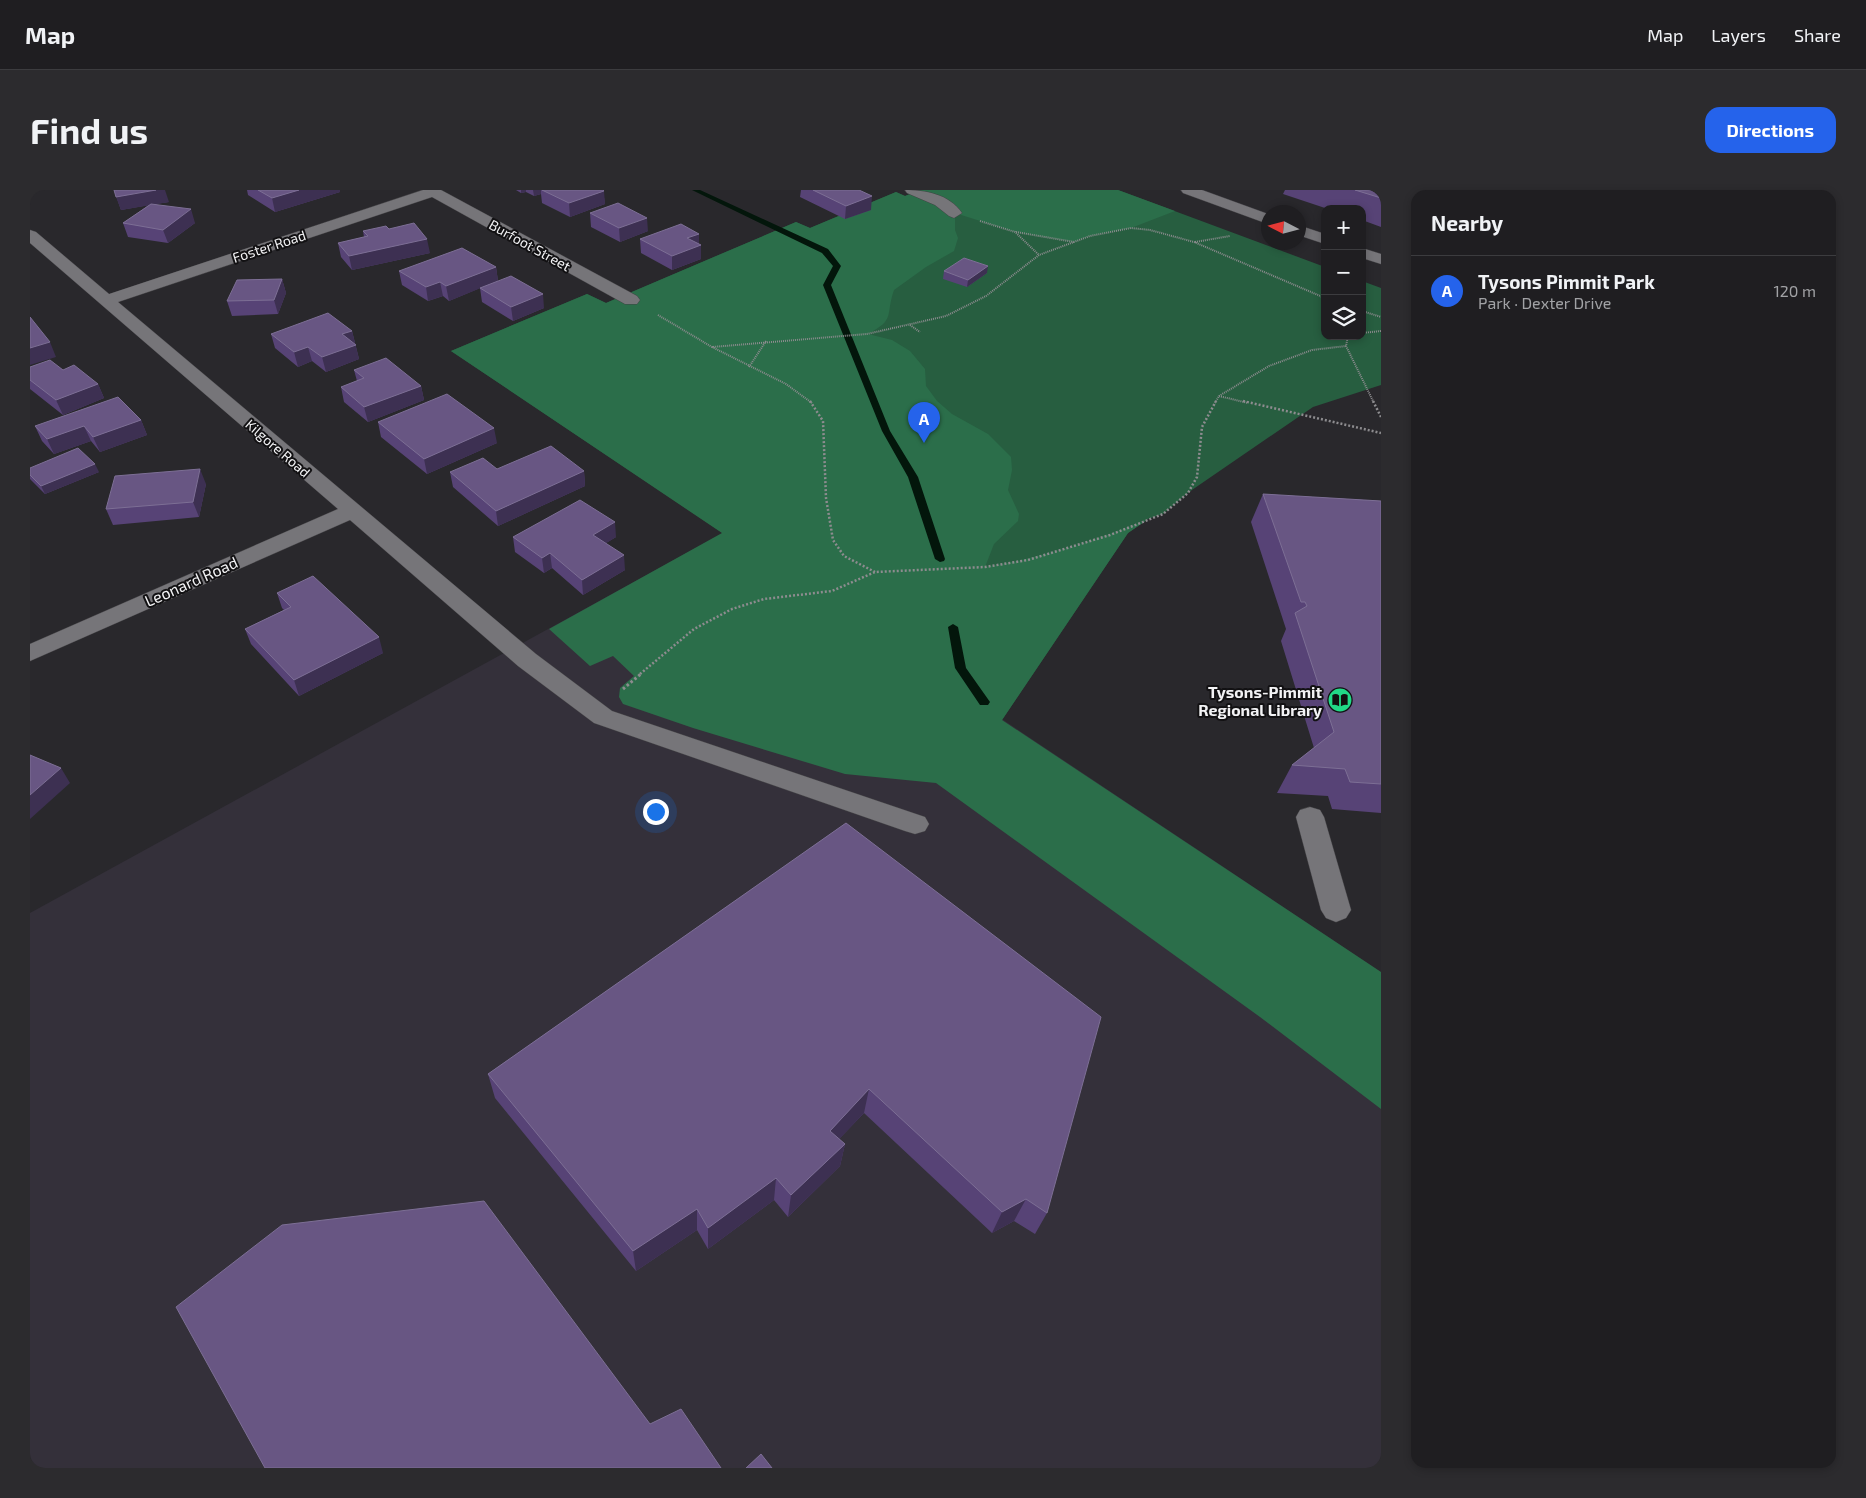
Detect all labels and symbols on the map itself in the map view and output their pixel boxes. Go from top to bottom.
north arrow [1261,205,1306,250]
street label: Burfoot Street [486,216,574,274]
street label: Foster Road [230,226,308,266]
pin: A [908,402,940,443]
street label: Kilgore Road [242,415,314,481]
street label: Leonard Road [142,552,240,610]
place label: Tysons-Pimmit Regional Library [1198,682,1322,720]
library icon: Tysons-Pimmit Regional Library [1327,687,1353,713]
your location [643,799,669,825]

